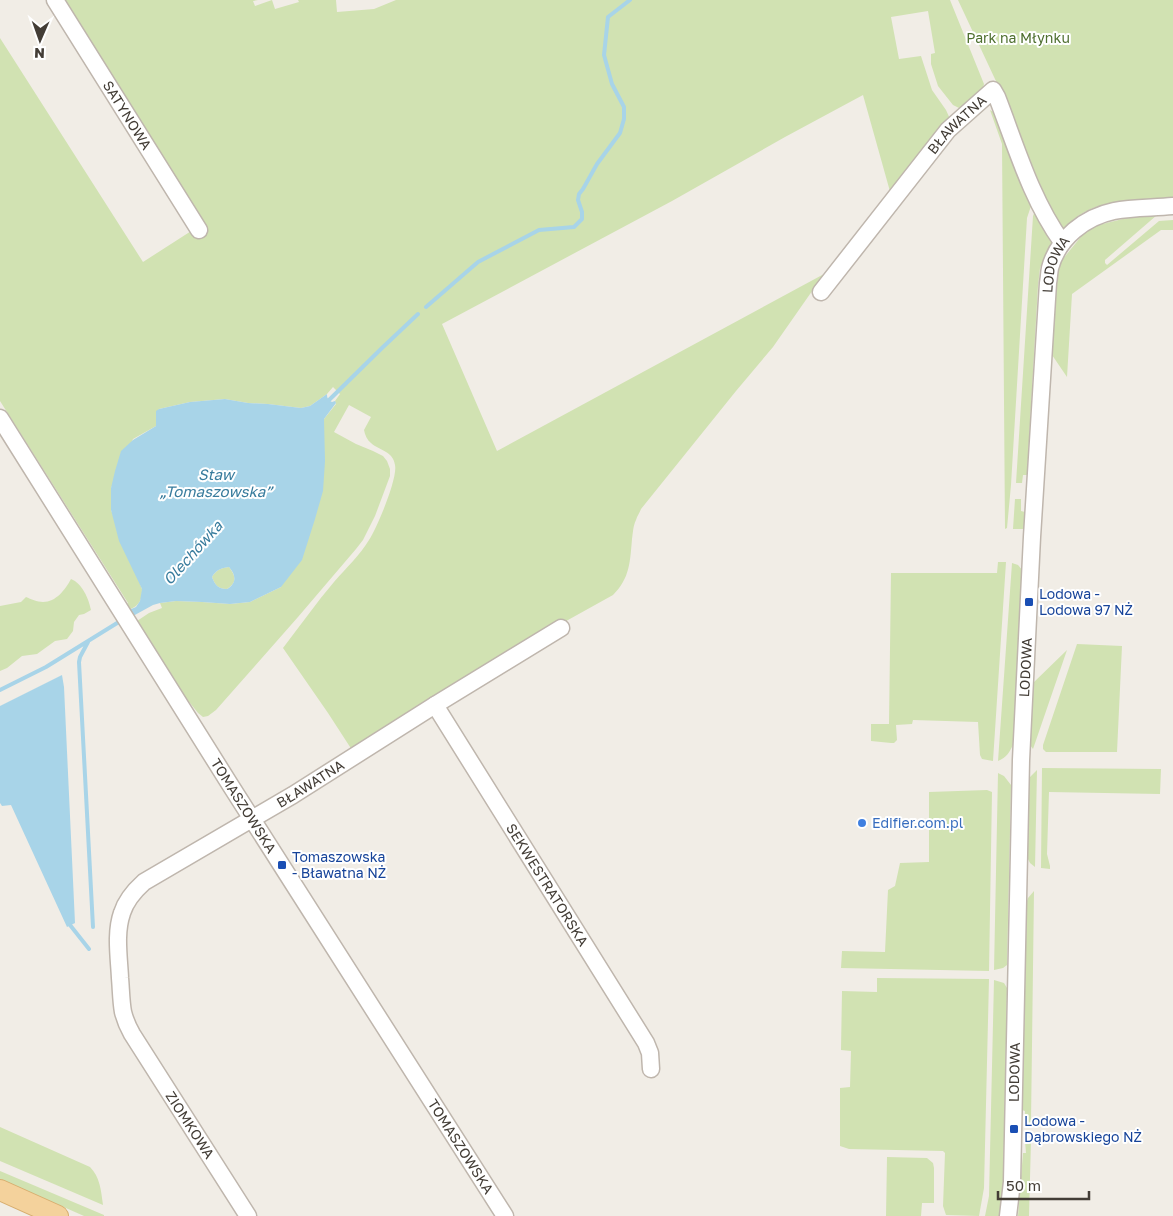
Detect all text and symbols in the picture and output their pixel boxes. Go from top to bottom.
north arrow [15,15,65,65]
park label: Park na Młynku [966,29,1070,46]
text: N [34,45,45,62]
street label: SATYNOWA [100,77,156,153]
street label: BŁAWATNA [924,91,990,157]
street label: LODOWA [1038,232,1073,294]
water label: Staw „Tomaszowska” [159,465,274,500]
water label: Olechówka [159,516,226,588]
place label: Lodowa - Lodowa 97 NŻ [1039,585,1133,618]
marker: Lodowa - Lodowa 97 NŻ [1023,596,1035,608]
street label: LODOWA [1015,637,1035,698]
street label: TOMASZOWSKA [208,755,281,857]
street label: BŁAWATNA [273,756,348,811]
place label: Edifier.com.pl [872,814,963,831]
marker: Edifier.com.pl [856,817,868,829]
street label: SEKWESTRATORSKA [503,820,593,950]
place label: Tomaszowska - Bławatna NŻ [292,848,386,881]
marker: Tomaszowska - Bławatna NŻ [276,859,288,871]
street label: LODOWA [1005,1042,1023,1102]
street label: ZIOMKOWA [162,1088,219,1162]
street label: TOMASZOWSKA [425,1096,498,1197]
place label: Lodowa - Dąbrowskiego NŻ [1024,1112,1142,1145]
marker: Lodowa - Dąbrowskiego NŻ [1008,1123,1020,1135]
scale bar [998,1168,1089,1200]
text: 50 m [1006,1176,1041,1194]

